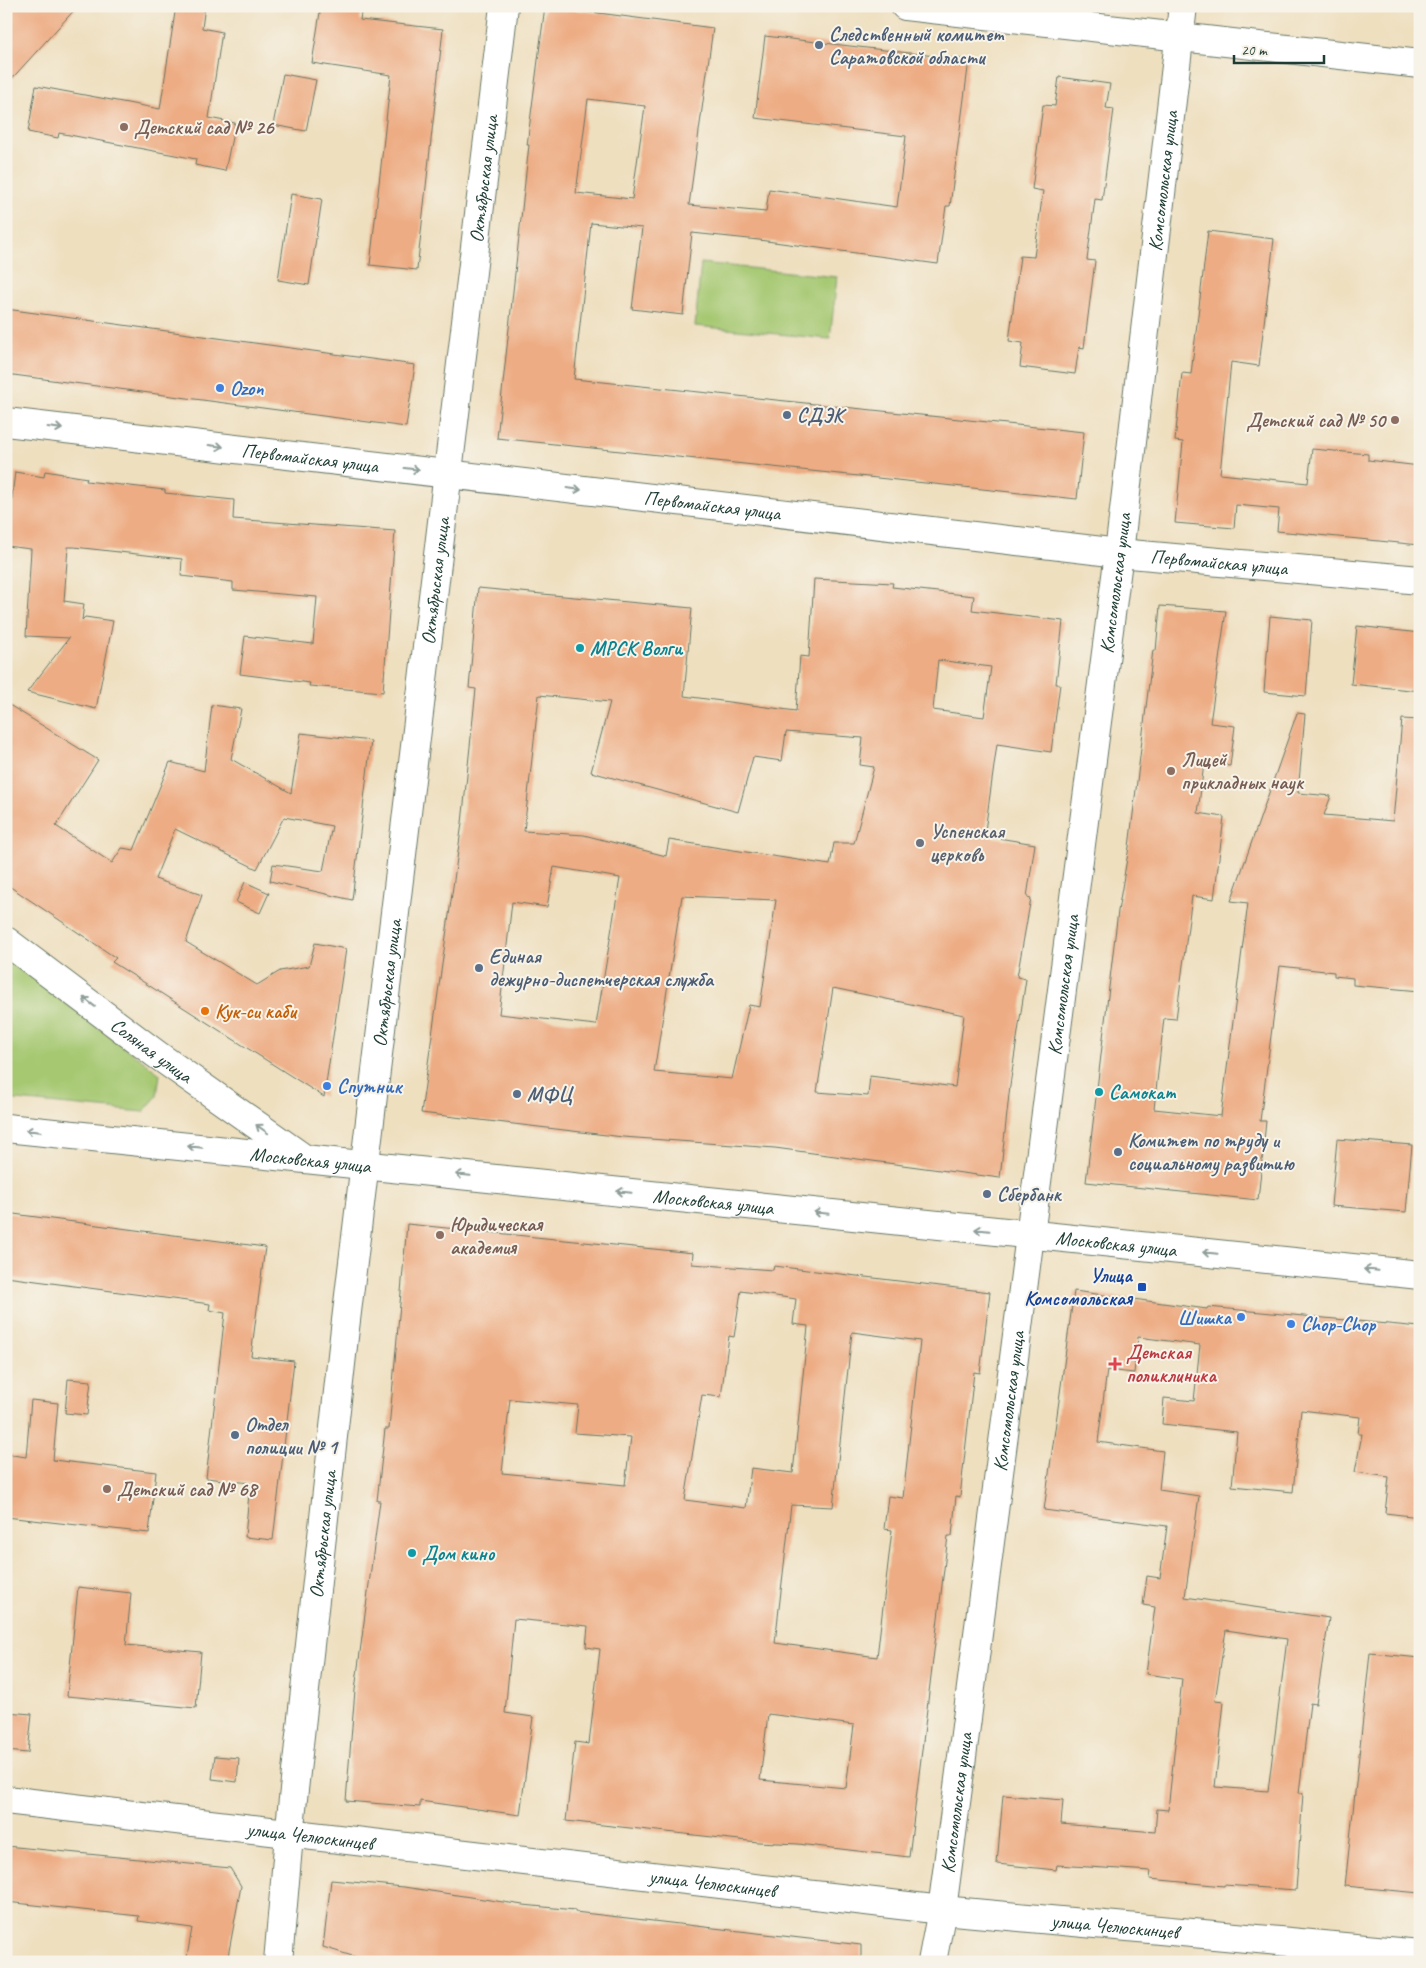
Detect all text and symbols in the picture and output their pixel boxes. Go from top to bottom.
place label: Следственный комитет Саратовской области [829,22,1005,70]
scale bar [1234,32,1324,64]
marker: Следственный комитет Саратовской области [813,39,825,51]
text: 20 m [1241,41,1268,60]
street label: Комсомольская улица [1142,108,1184,253]
street label: Октябрьская улица [464,112,504,244]
place label: Детский сад № 26 [134,115,275,140]
marker: Детский сад № 26 [118,121,130,133]
place label: Ozon [230,376,264,401]
marker: Ozon [214,382,226,394]
place label: СДЭК [797,403,847,428]
place label: Детский сад № 50 [1246,408,1387,433]
marker: СДЭК [781,409,793,421]
marker: Детский сад № 50 [1389,414,1401,426]
one-way arrow [46,423,62,433]
street label: Первомайская улица [240,438,381,479]
one-way arrow [208,441,224,451]
one-way arrow [404,464,420,474]
one-way arrow [565,484,581,494]
street label: Первомайская улица [642,485,784,526]
street label: Комсомольская улица [1094,510,1137,655]
street label: Октябрьская улица [415,514,456,646]
street label: Первомайская улица [1149,544,1290,581]
place label: МРСК Волги [590,636,684,661]
marker: МРСК Волги [574,642,586,654]
place label: Лицей прикладных наук [1181,747,1305,796]
marker: Лицей прикладных наук [1165,765,1177,777]
place label: Успенская церковь [930,819,1005,867]
marker: Успенская церковь [914,837,926,849]
street label: Комсомольская улица [1042,911,1085,1056]
street label: Октябрьская улица [367,916,407,1048]
place label: Единая дежурно-диспетчерская служба [489,944,715,993]
marker: Единая дежурно-диспетчерская служба [473,962,485,974]
one-way arrow [82,996,95,1007]
place label: Кук-си каби [215,999,298,1024]
marker: Кук-си каби [199,1005,211,1017]
street label: Соляная улица [106,1012,198,1089]
place label: Спутник [337,1074,404,1099]
marker: Спутник [321,1080,333,1092]
place label: Самокат [1109,1080,1177,1105]
place label: МФЦ [527,1082,574,1107]
marker: Самокат [1093,1086,1105,1098]
marker: МФЦ [511,1088,523,1100]
one-way arrow [255,1124,269,1134]
one-way arrow [25,1126,41,1135]
place label: Комитет по труду и социальному развитию [1128,1128,1295,1177]
street label: Московская улица [249,1141,373,1179]
one-way arrow [187,1142,203,1151]
marker: Комитет по труду и социальному развитию [1112,1146,1124,1158]
one-way arrow [455,1170,471,1180]
place label: Сбербанк [997,1182,1063,1207]
street label: Московская улица [652,1183,776,1221]
one-way arrow [617,1187,633,1197]
marker: Сбербанк [981,1188,993,1200]
one-way arrow [813,1208,829,1218]
place label: Юридическая академия [450,1212,544,1260]
one-way arrow [975,1225,991,1235]
street label: Московская улица [1054,1225,1179,1263]
marker: Юридическая академия [434,1229,446,1241]
one-way arrow [1202,1248,1218,1258]
place label: Улица Комсомольская [1024,1263,1134,1311]
one-way arrow [1364,1265,1380,1275]
marker: Улица Комсомольская [1136,1281,1148,1293]
place label: Шишка [1178,1305,1232,1330]
marker: Шишка [1235,1311,1247,1323]
place label: Chop-Chop [1301,1312,1377,1337]
marker: Chop-Chop [1285,1318,1297,1330]
street label: Комсомольская улица [987,1328,1031,1473]
place label: Детская поликлиника [1126,1340,1217,1388]
marker: Детская поликлиника [1108,1357,1122,1371]
place label: Отдел полиции № 1 [245,1412,339,1460]
marker: Отдел полиции № 1 [229,1429,241,1441]
street label: Октябрьская улица [303,1468,342,1599]
place label: Детский сад № 68 [117,1477,259,1502]
marker: Детский сад № 68 [101,1483,113,1495]
place label: Дом кино [422,1541,496,1566]
marker: Дом кино [406,1547,418,1559]
street label: Комсомольская улица [935,1729,978,1874]
street label: улица Челюскинцев [244,1816,378,1856]
street label: улица Челюскинцев [646,1864,780,1904]
street label: улица Челюскинцев [1049,1908,1182,1945]

